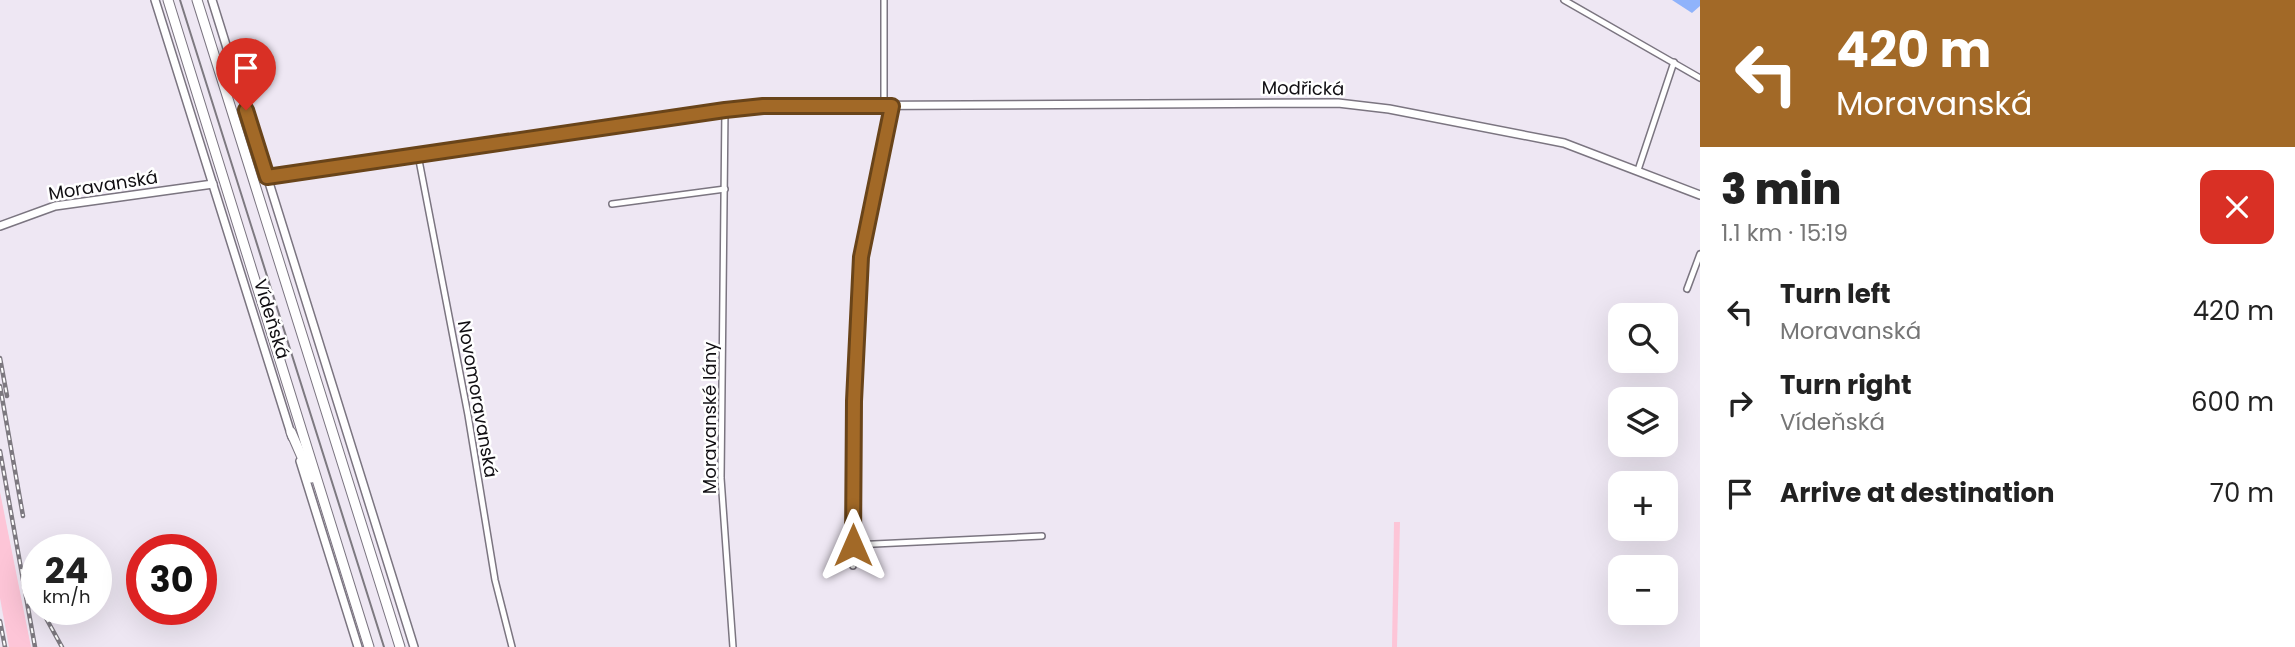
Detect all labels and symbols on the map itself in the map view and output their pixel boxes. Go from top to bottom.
pin [216,38,276,110]
street label: Modřická [1261,75,1345,101]
street label: Moravanská [46,164,160,206]
street label: Vídeňská [248,276,296,362]
street label: Novomoravanská [452,318,504,480]
street label: Moravanské lány [697,342,722,494]
position arrow [816,508,890,582]
speed limit sign: 30 [126,534,217,625]

